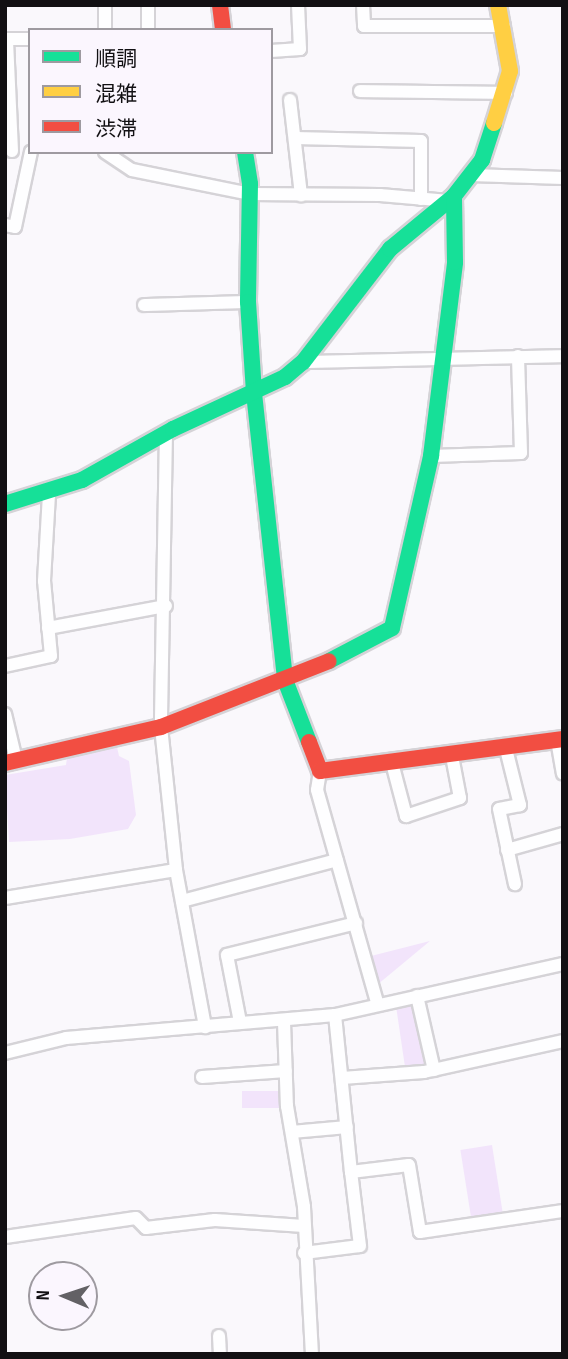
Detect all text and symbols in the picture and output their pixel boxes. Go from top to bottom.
legend [28,28,273,154]
text: 順調 [95,47,137,72]
text: 混雑 [95,82,137,107]
text: 渋滞 [95,117,137,142]
north arrow [28,1261,98,1331]
text: N [32,1290,55,1301]

